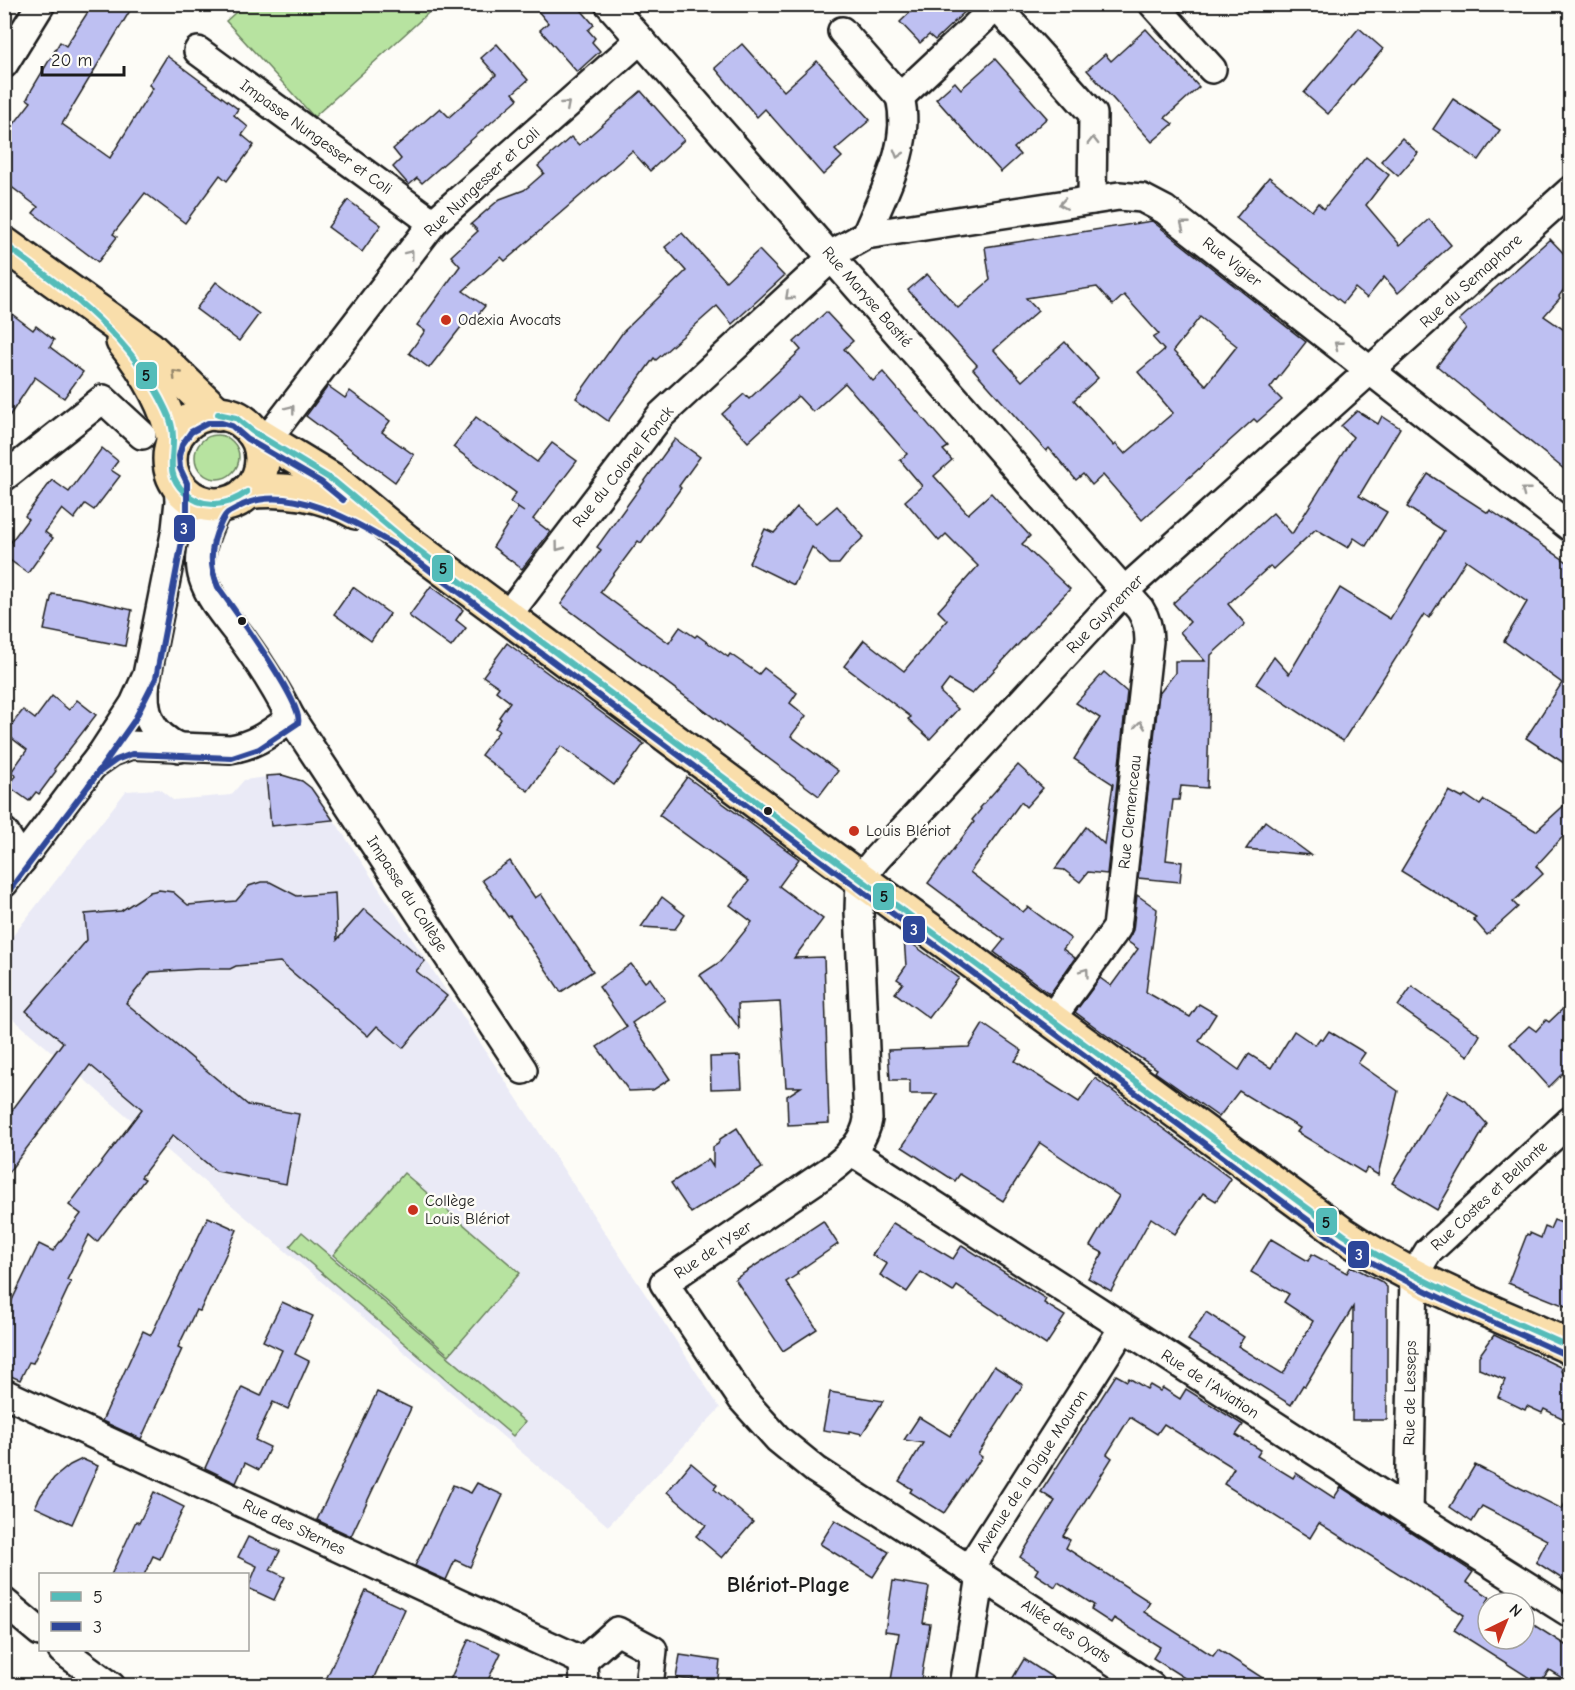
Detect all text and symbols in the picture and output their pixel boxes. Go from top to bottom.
scale bar [42,39,124,77]
text: 20 m [51,50,92,71]
street label: Impasse Nungesser et Coli [237,76,395,198]
one-way arrow [559,101,569,112]
street label: Rue Nungesser et Coli [420,124,544,240]
one-way arrow [1087,137,1099,146]
one-way arrow [893,148,906,159]
one-way arrow [1058,198,1067,210]
one-way arrow [1180,221,1191,232]
street label: Rue du Semaphore [1416,230,1526,332]
street label: Rue Vigier [1199,233,1266,291]
street label: Rue Maryse Bastié [818,243,916,351]
one-way arrow [402,250,413,261]
one-way arrow [785,289,796,300]
place label: Odexia Avocats [458,311,561,329]
marker: Odexia Avocats [439,313,453,327]
one-way arrow [1334,341,1345,352]
line badge: 5 [135,361,158,390]
text: 5 [142,367,150,385]
one-way arrow [172,370,183,381]
street label: Rue du Colonel Fonck [569,403,677,531]
one-way arrow [284,404,295,415]
one-way arrow [1520,488,1531,499]
line badge: 3 [173,514,196,543]
text: 3 [180,520,188,538]
one-way arrow [555,541,566,552]
line badge: 5 [431,554,454,583]
text: 5 [439,560,447,578]
street label: Rue Guynemer [1063,570,1147,657]
unlabelled marker [236,615,248,627]
one-way arrow [1133,721,1145,730]
street label: Rue Clemenceau [1115,754,1145,870]
unlabelled marker [762,805,774,817]
place label: Louis Blériot [866,822,951,840]
marker: Louis Blériot [847,824,861,838]
street label: Impasse du Collège [363,833,451,955]
line badge: 5 [872,882,895,911]
text: 5 [880,888,888,906]
line badge: 3 [902,915,926,944]
text: 3 [910,921,918,939]
one-way arrow [1078,967,1089,978]
street label: Rue Costes et Bellonte [1427,1137,1551,1255]
place label: Collège Louis Blériot [425,1192,510,1228]
marker: Collège Louis Blériot [406,1203,420,1217]
line badge: 5 [1315,1207,1338,1236]
text: 5 [1322,1214,1330,1232]
street label: Rue de l'Yser [671,1217,756,1283]
line badge: 3 [1347,1240,1370,1269]
text: 3 [1355,1246,1363,1264]
street label: Rue de Lesseps [1400,1340,1420,1446]
street label: Rue de l'Aviation [1158,1346,1262,1422]
street label: Avenue de la Digue Mouron [973,1386,1091,1556]
street label: Rue des Sternes [240,1496,348,1559]
district label: Blériot-Plage [727,1572,849,1598]
legend [39,1573,249,1651]
text: 5 [93,1587,103,1608]
north arrow [1476,1591,1536,1651]
street label: Allée des Oyats [1018,1595,1114,1667]
text: N [1506,1601,1526,1621]
text: 3 [93,1617,102,1638]

